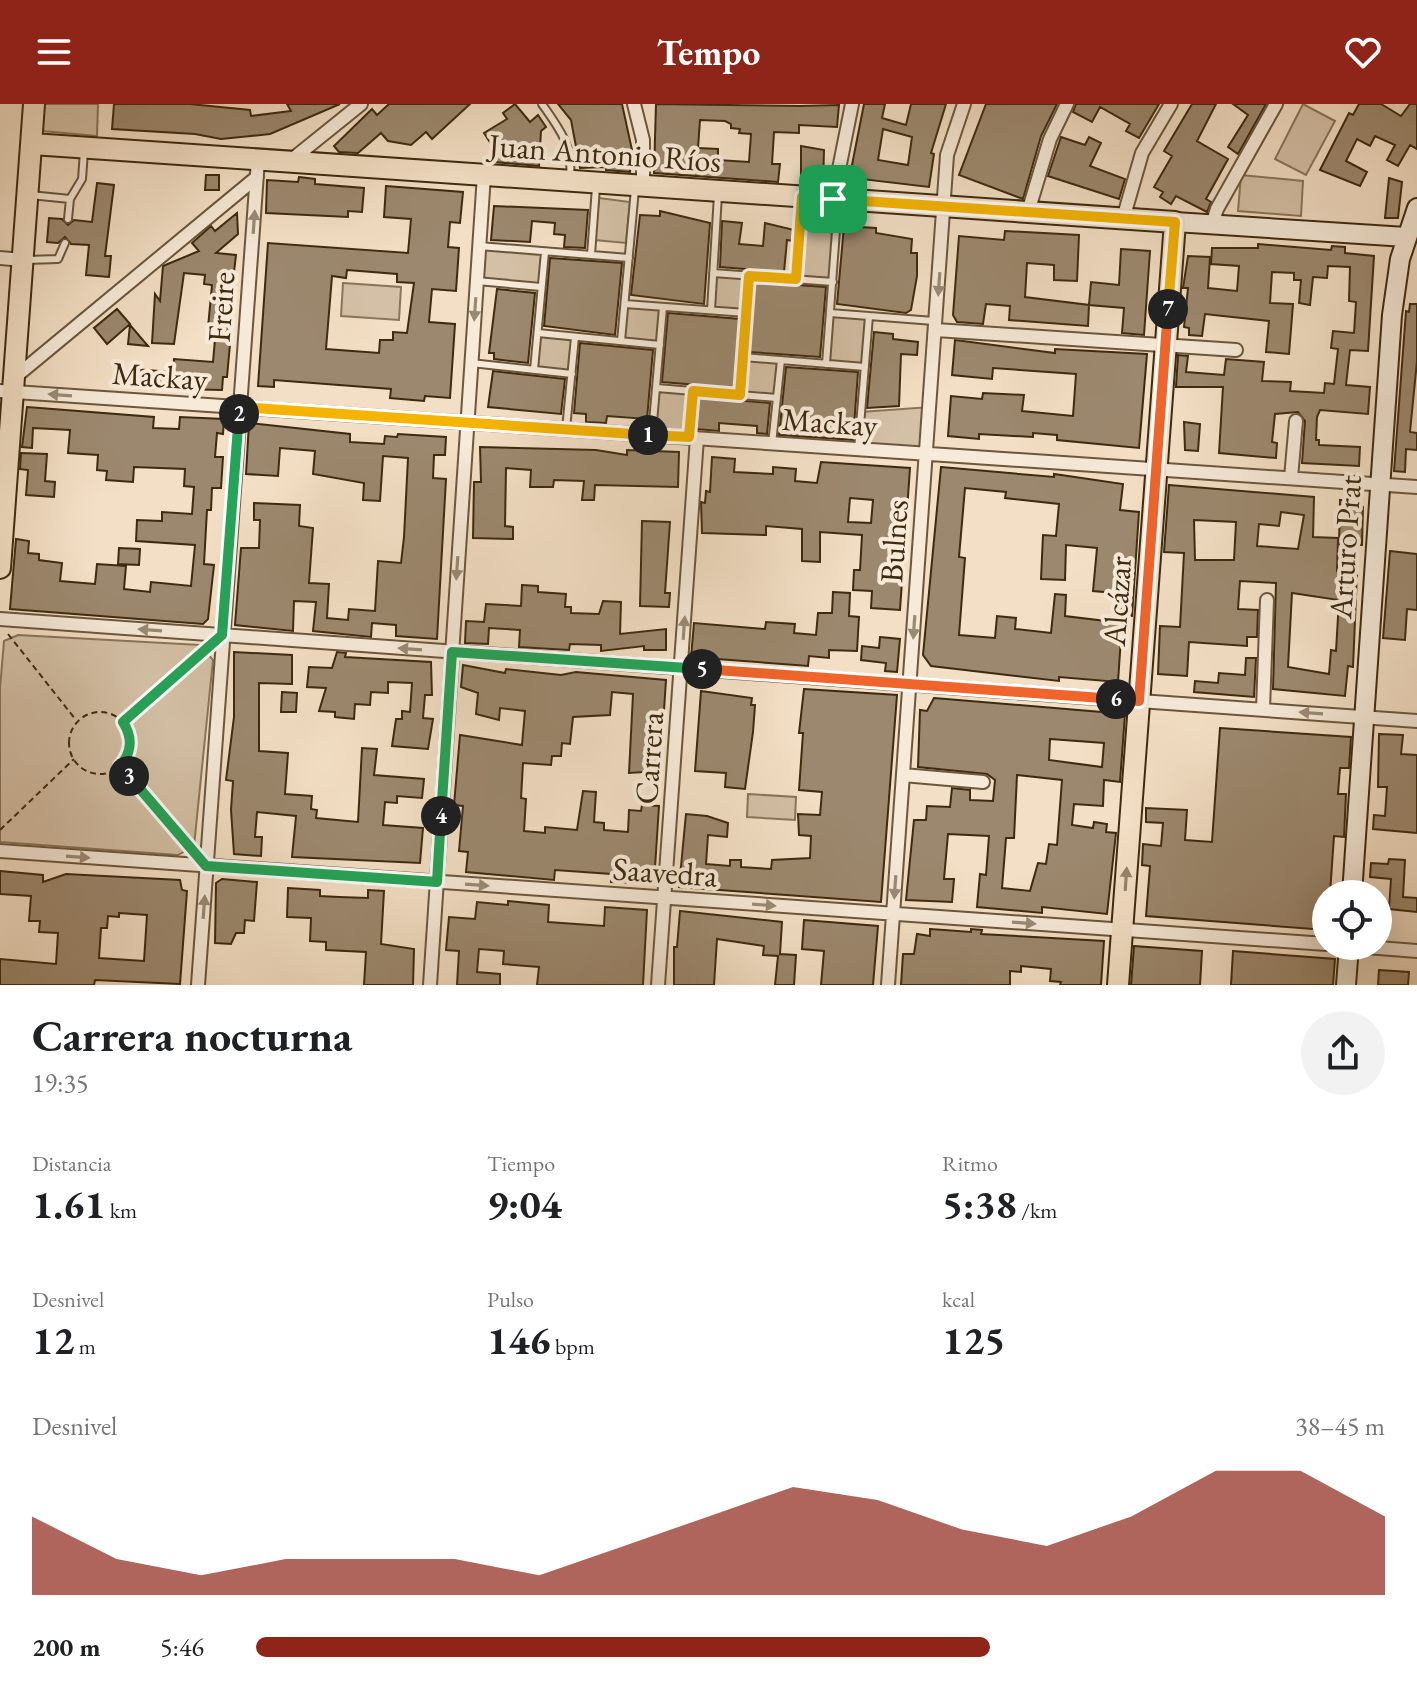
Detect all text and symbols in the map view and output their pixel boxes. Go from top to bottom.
text: Tempo [657,29,760,76]
icon: menu [32,30,76,74]
icon: heart [1341,30,1385,74]
street label: Juan Antonio Ríos [485,124,722,182]
pin [799,165,867,233]
icon: arrive [811,177,855,221]
one-way arrow [248,210,261,235]
street label: Freire [198,270,244,344]
one-way arrow [932,272,945,297]
pin: 7 [1148,289,1188,329]
text: 7 [1162,294,1174,323]
one-way arrow [468,297,481,322]
street label: Mackay [111,352,210,400]
one-way arrow [47,388,72,401]
pin: 2 [219,394,259,434]
street label: Mackay [781,398,880,446]
text: 2 [233,399,245,428]
pin: 1 [628,415,668,455]
text: 1 [642,420,654,449]
street label: Arturo Prat [1319,474,1371,621]
street label: Bulnes [870,498,918,584]
street label: Alcázar [1093,554,1141,648]
one-way arrow [451,556,464,581]
one-way arrow [678,615,691,640]
one-way arrow [907,615,920,640]
one-way arrow [137,623,162,636]
one-way arrow [397,642,422,655]
pin: 5 [682,649,722,689]
text: 5 [696,654,708,683]
pin: 6 [1096,679,1136,719]
text: 6 [1110,684,1122,713]
one-way arrow [1298,706,1323,719]
street label: Carrera [625,710,673,806]
pin: 3 [109,756,149,796]
text: 3 [123,761,135,790]
pin: 4 [421,796,461,836]
text: 4 [435,801,447,830]
street label: Saavedra [611,847,719,897]
one-way arrow [66,851,91,864]
one-way arrow [1120,866,1133,891]
one-way arrow [888,875,901,900]
one-way arrow [465,879,490,892]
map controls [1312,880,1392,960]
button: locate [1312,880,1392,960]
one-way arrow [198,894,211,919]
one-way arrow [752,899,777,912]
one-way arrow [1011,917,1036,930]
text: Carrera nocturna [32,1007,352,1064]
button: share [1301,1011,1385,1095]
text: 19:35 [32,1066,88,1100]
text: Distancia [32,1149,112,1178]
text: Tiempo [487,1149,555,1178]
text: Ritmo [942,1149,998,1178]
text: 1.61 [32,1178,105,1230]
text: 9:04 [487,1178,562,1230]
text: 5:38 [942,1178,1017,1230]
text: km [105,1196,137,1225]
text: /km [1017,1196,1057,1225]
text: Desnivel [32,1285,104,1314]
text: Pulso [487,1285,534,1314]
text: kcal [942,1285,975,1314]
text: 12 [32,1314,74,1366]
text: 146 [487,1314,550,1366]
text: 125 [942,1314,1005,1366]
text: m [74,1332,96,1361]
text: bpm [550,1332,595,1361]
text: Desnivel [32,1409,117,1443]
text: 38–45 m [1295,1409,1385,1443]
text: 200 m [32,1630,100,1664]
text: 5:46 [160,1630,204,1664]

